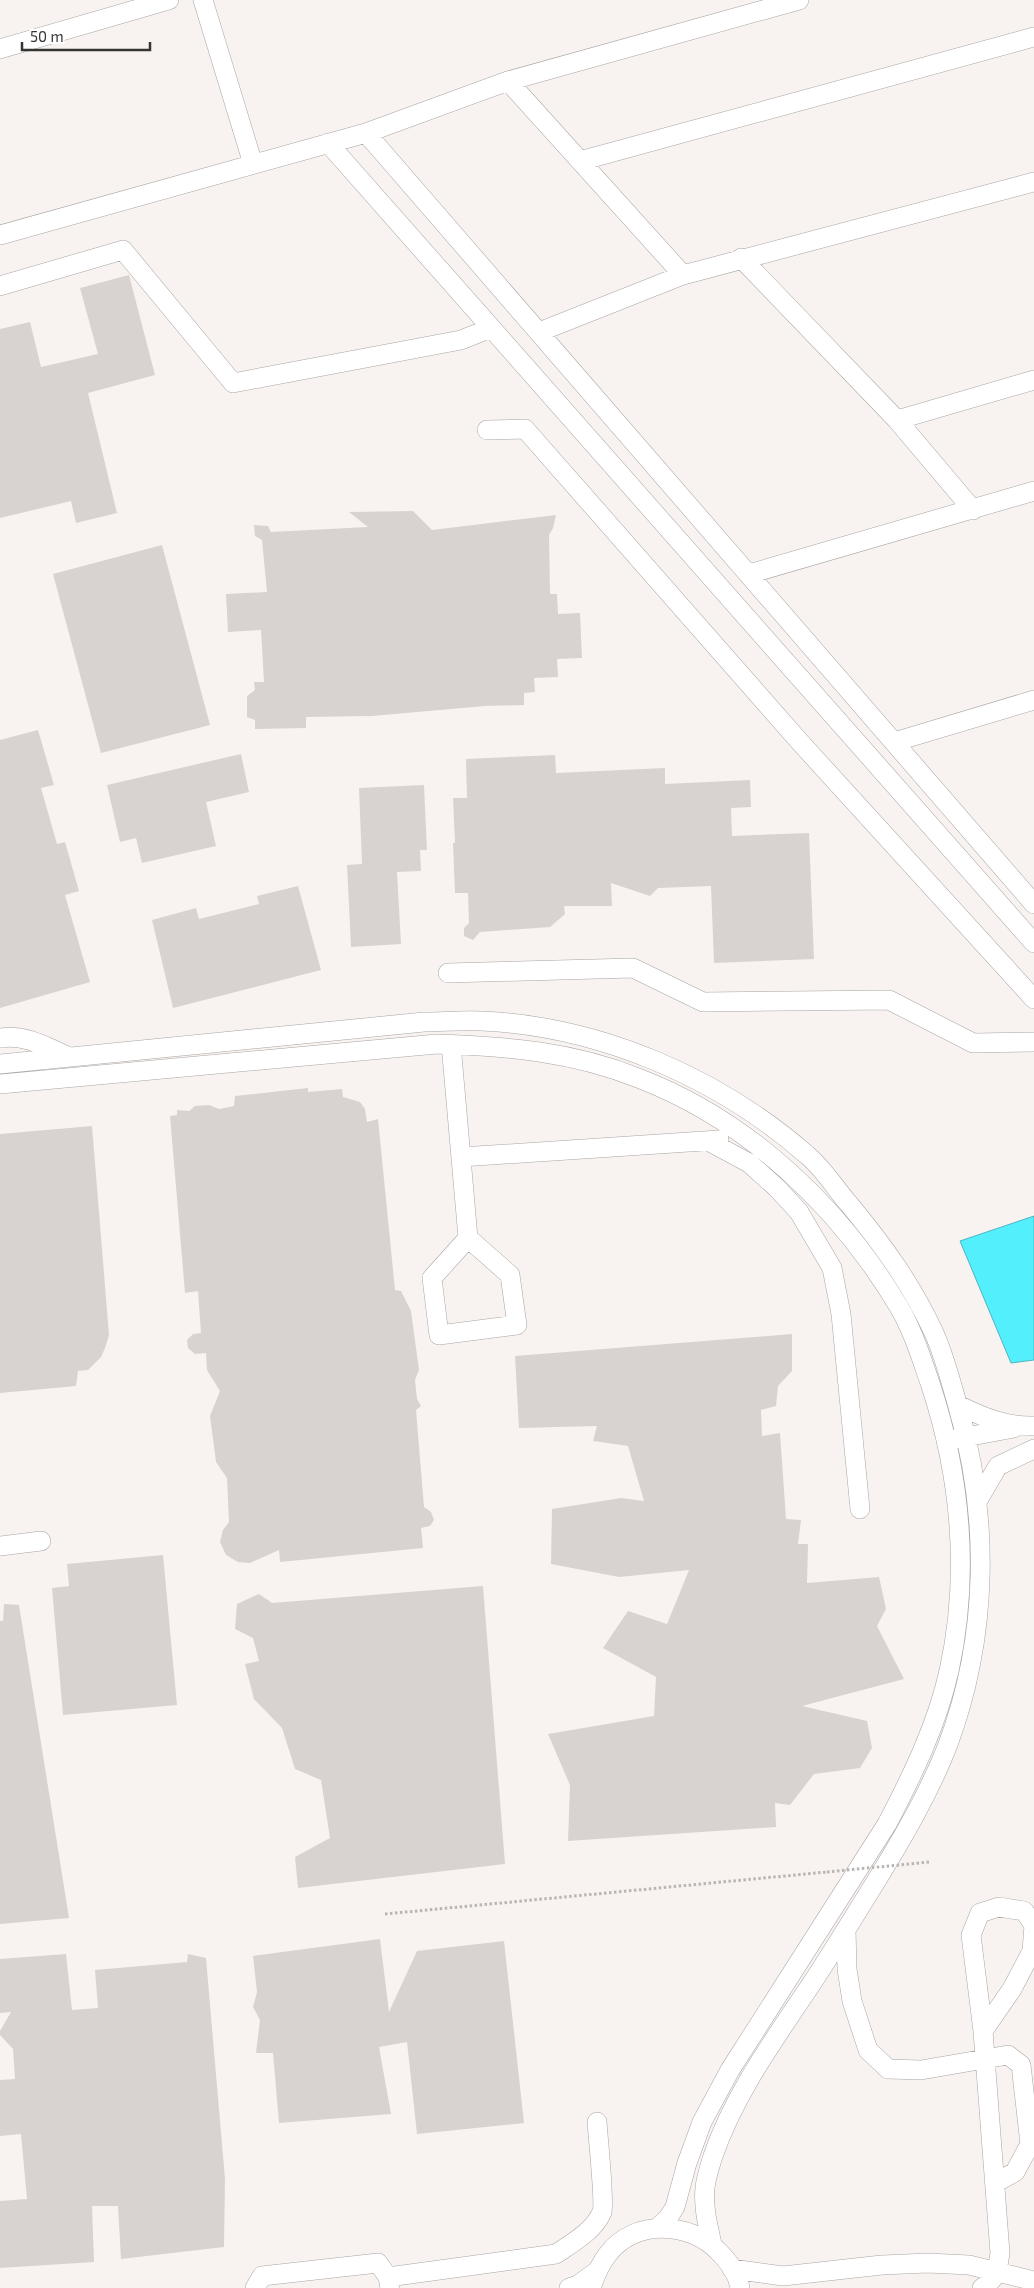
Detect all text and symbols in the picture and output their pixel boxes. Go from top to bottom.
scale bar [22,20,150,52]
text: 50 m [30,27,64,45]

